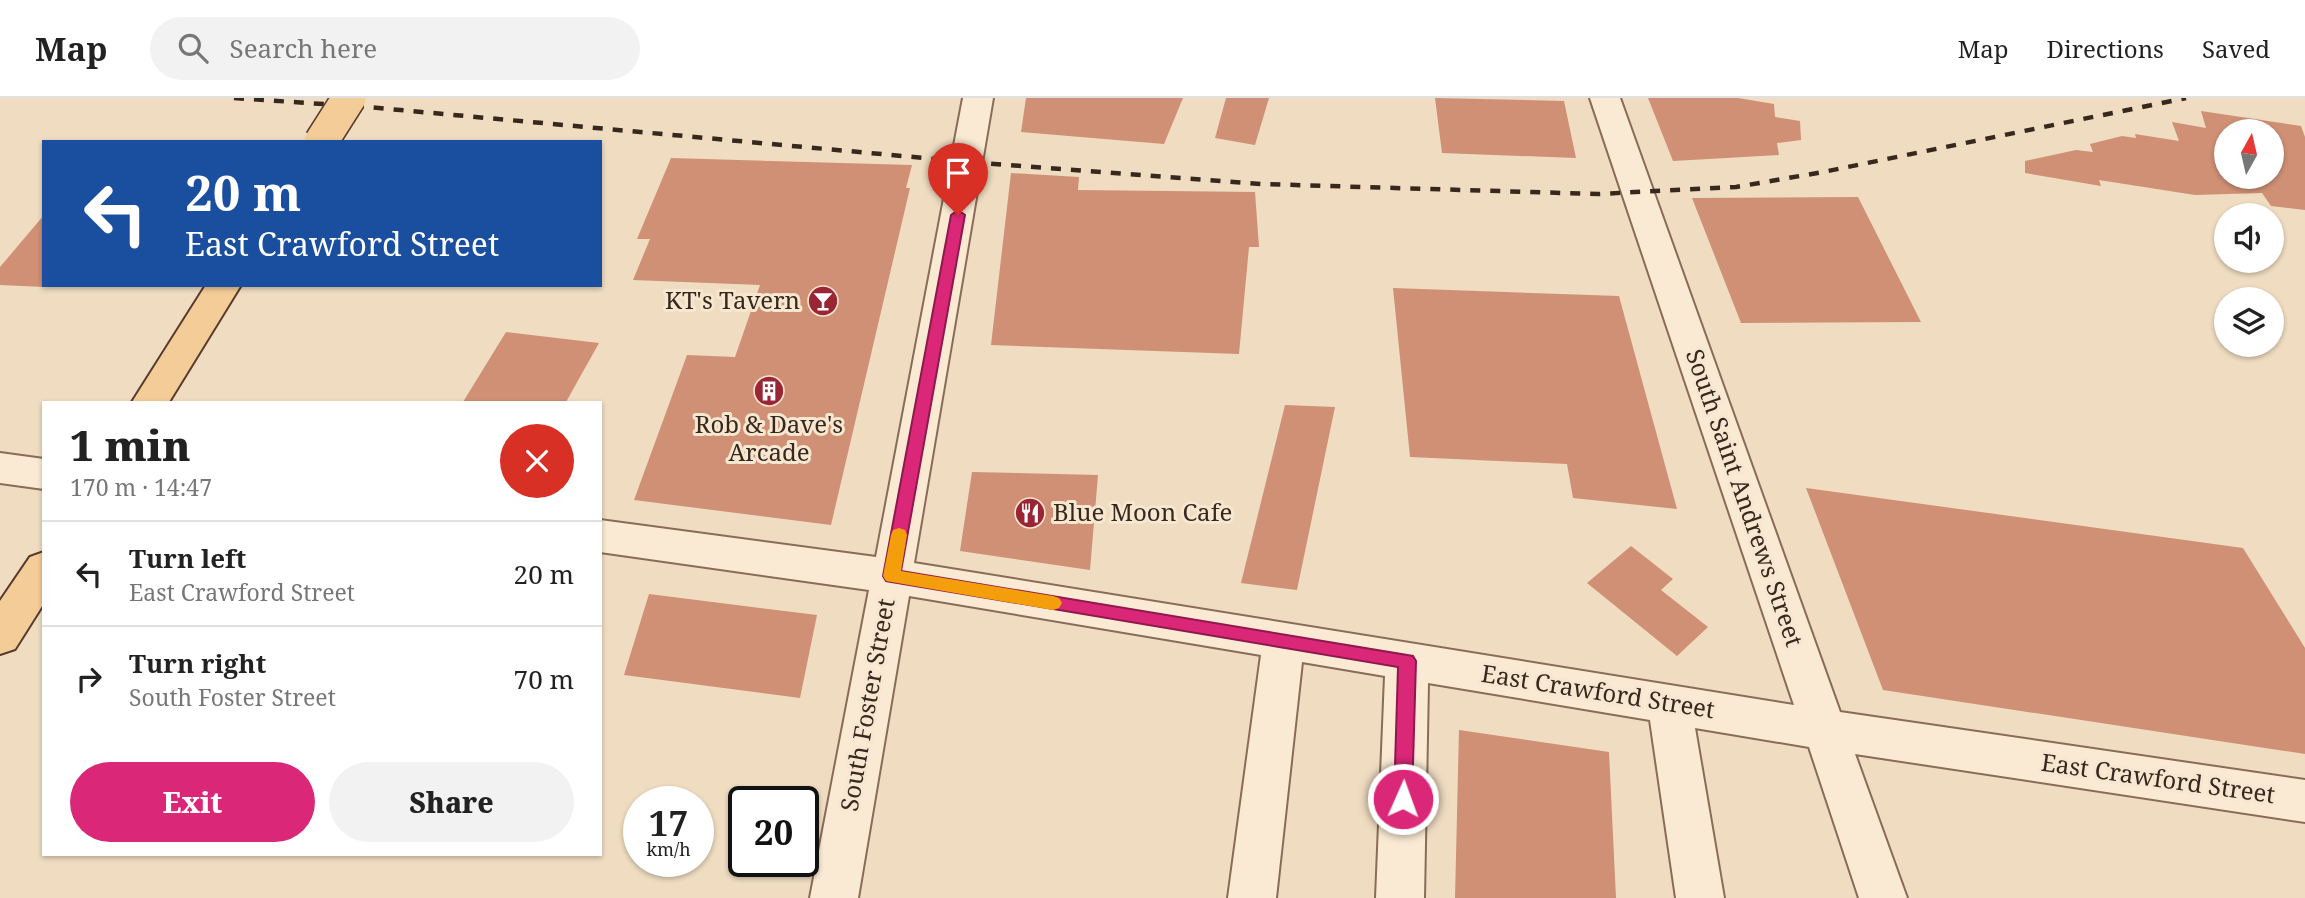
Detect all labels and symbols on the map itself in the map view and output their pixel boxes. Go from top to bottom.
north arrow [2214,119,2284,189]
pin [928,143,988,215]
place label: KT's Tavern [665,283,800,316]
bar icon: KT's Tavern [806,284,840,318]
street label: South Saint Andrews Street [1679,344,1812,651]
building icon: Rob & Dave's Arcade [752,374,786,408]
place label: Rob & Dave's Arcade [695,407,843,468]
place label: Blue Moon Cafe [1053,495,1232,528]
restaurant icon: Blue Moon Cafe [1013,496,1047,530]
street label: South Foster Street [832,596,902,814]
street label: East Crawford Street [1479,656,1717,725]
street label: East Crawford Street [2039,745,2277,810]
position arrow [1366,762,1440,836]
speed limit sign: 20 [728,786,819,877]

